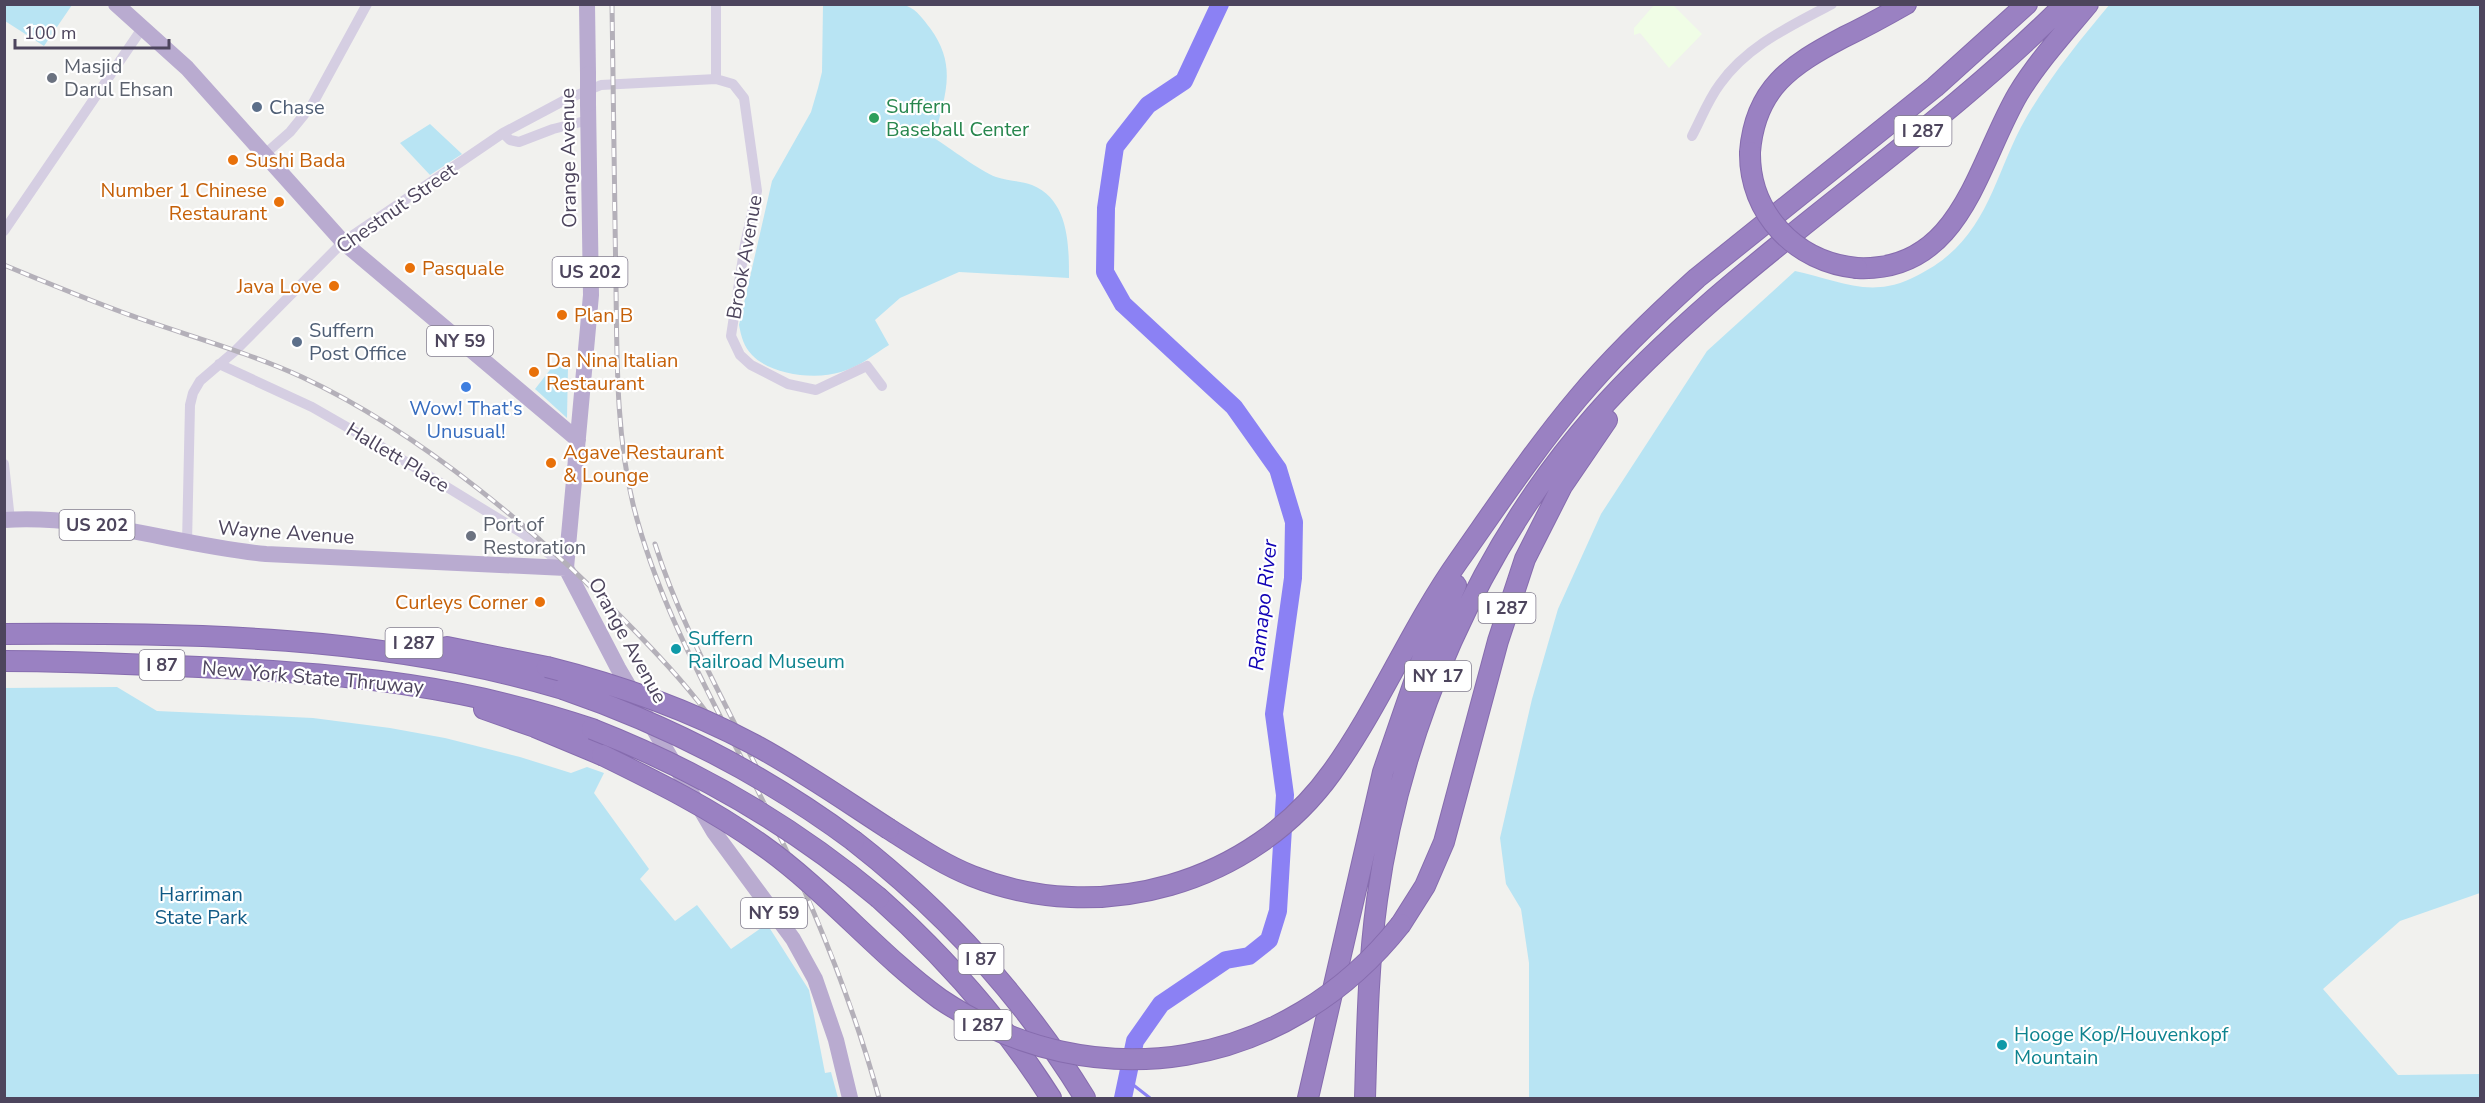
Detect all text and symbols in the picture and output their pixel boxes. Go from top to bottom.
scale bar [15,12,170,50]
text: 100 m [24,21,76,45]
place label: Masjid Darul Ehsan [64,53,173,103]
marker: Masjid Darul Ehsan [45,71,59,85]
street label: Orange Avenue [554,88,583,228]
place label: Suffern Baseball Center [886,93,1029,143]
place label: Chase [269,94,325,121]
marker: Chase [250,100,264,114]
marker: Suffern Baseball Center [867,111,881,125]
road number: I 287 [1894,116,1952,146]
place label: Sushi Bada [245,147,346,174]
marker: Sushi Bada [226,153,240,167]
street label: Chestnut Street [331,156,463,260]
place label: Number 1 Chinese Restaurant [100,177,268,227]
street label: Brook Avenue [720,193,769,321]
marker: Number 1 Chinese Restaurant [272,195,286,209]
place label: Pasquale [422,255,504,282]
road number: US 202 [552,257,628,287]
marker: Pasquale [403,261,417,275]
place label: Java Love [236,273,322,300]
marker: Java Love [327,279,341,293]
place label: Plan B [574,302,633,329]
marker: Plan B [555,308,569,322]
place label: Suffern Post Office [309,317,407,367]
road number: NY 59 [427,326,493,356]
marker: Suffern Post Office [290,335,304,349]
place label: Da Nina Italian Restaurant [546,347,678,397]
marker: Da Nina Italian Restaurant [527,365,541,379]
marker: Wow! That's Unusual! [459,380,473,394]
place label: Wow! That's Unusual! [409,395,523,445]
street label: Hallett Place [341,416,454,499]
place label: Agave Restaurant & Lounge [563,439,725,489]
marker: Agave Restaurant & Lounge [544,456,558,470]
road number: US 202 [60,510,134,540]
place label: Port of Restoration [483,511,586,561]
street label: Wayne Avenue [217,514,355,551]
marker: Port of Restoration [464,529,478,543]
water label: Ramapo River [1242,538,1284,672]
street label: Orange Avenue [582,573,673,708]
place label: Curleys Corner [395,589,528,616]
road number: I 287 [1478,593,1536,623]
marker: Curleys Corner [533,595,547,609]
place label: Suffern Railroad Museum [688,625,845,675]
road number: I 287 [386,628,442,658]
marker: Suffern Railroad Museum [669,642,683,656]
road number: I 87 [140,650,184,680]
street label: New York State Thruway [201,654,426,701]
road number: NY 17 [1405,661,1471,691]
park label: Harriman State Park [155,881,248,931]
road number: NY 59 [741,898,807,928]
road number: I 87 [958,944,1004,974]
road number: I 287 [954,1010,1012,1040]
place label: Hooge Kop/Houvenkopf Mountain [2014,1021,2229,1071]
marker: Hooge Kop/Houvenkopf Mountain [1995,1038,2009,1052]

